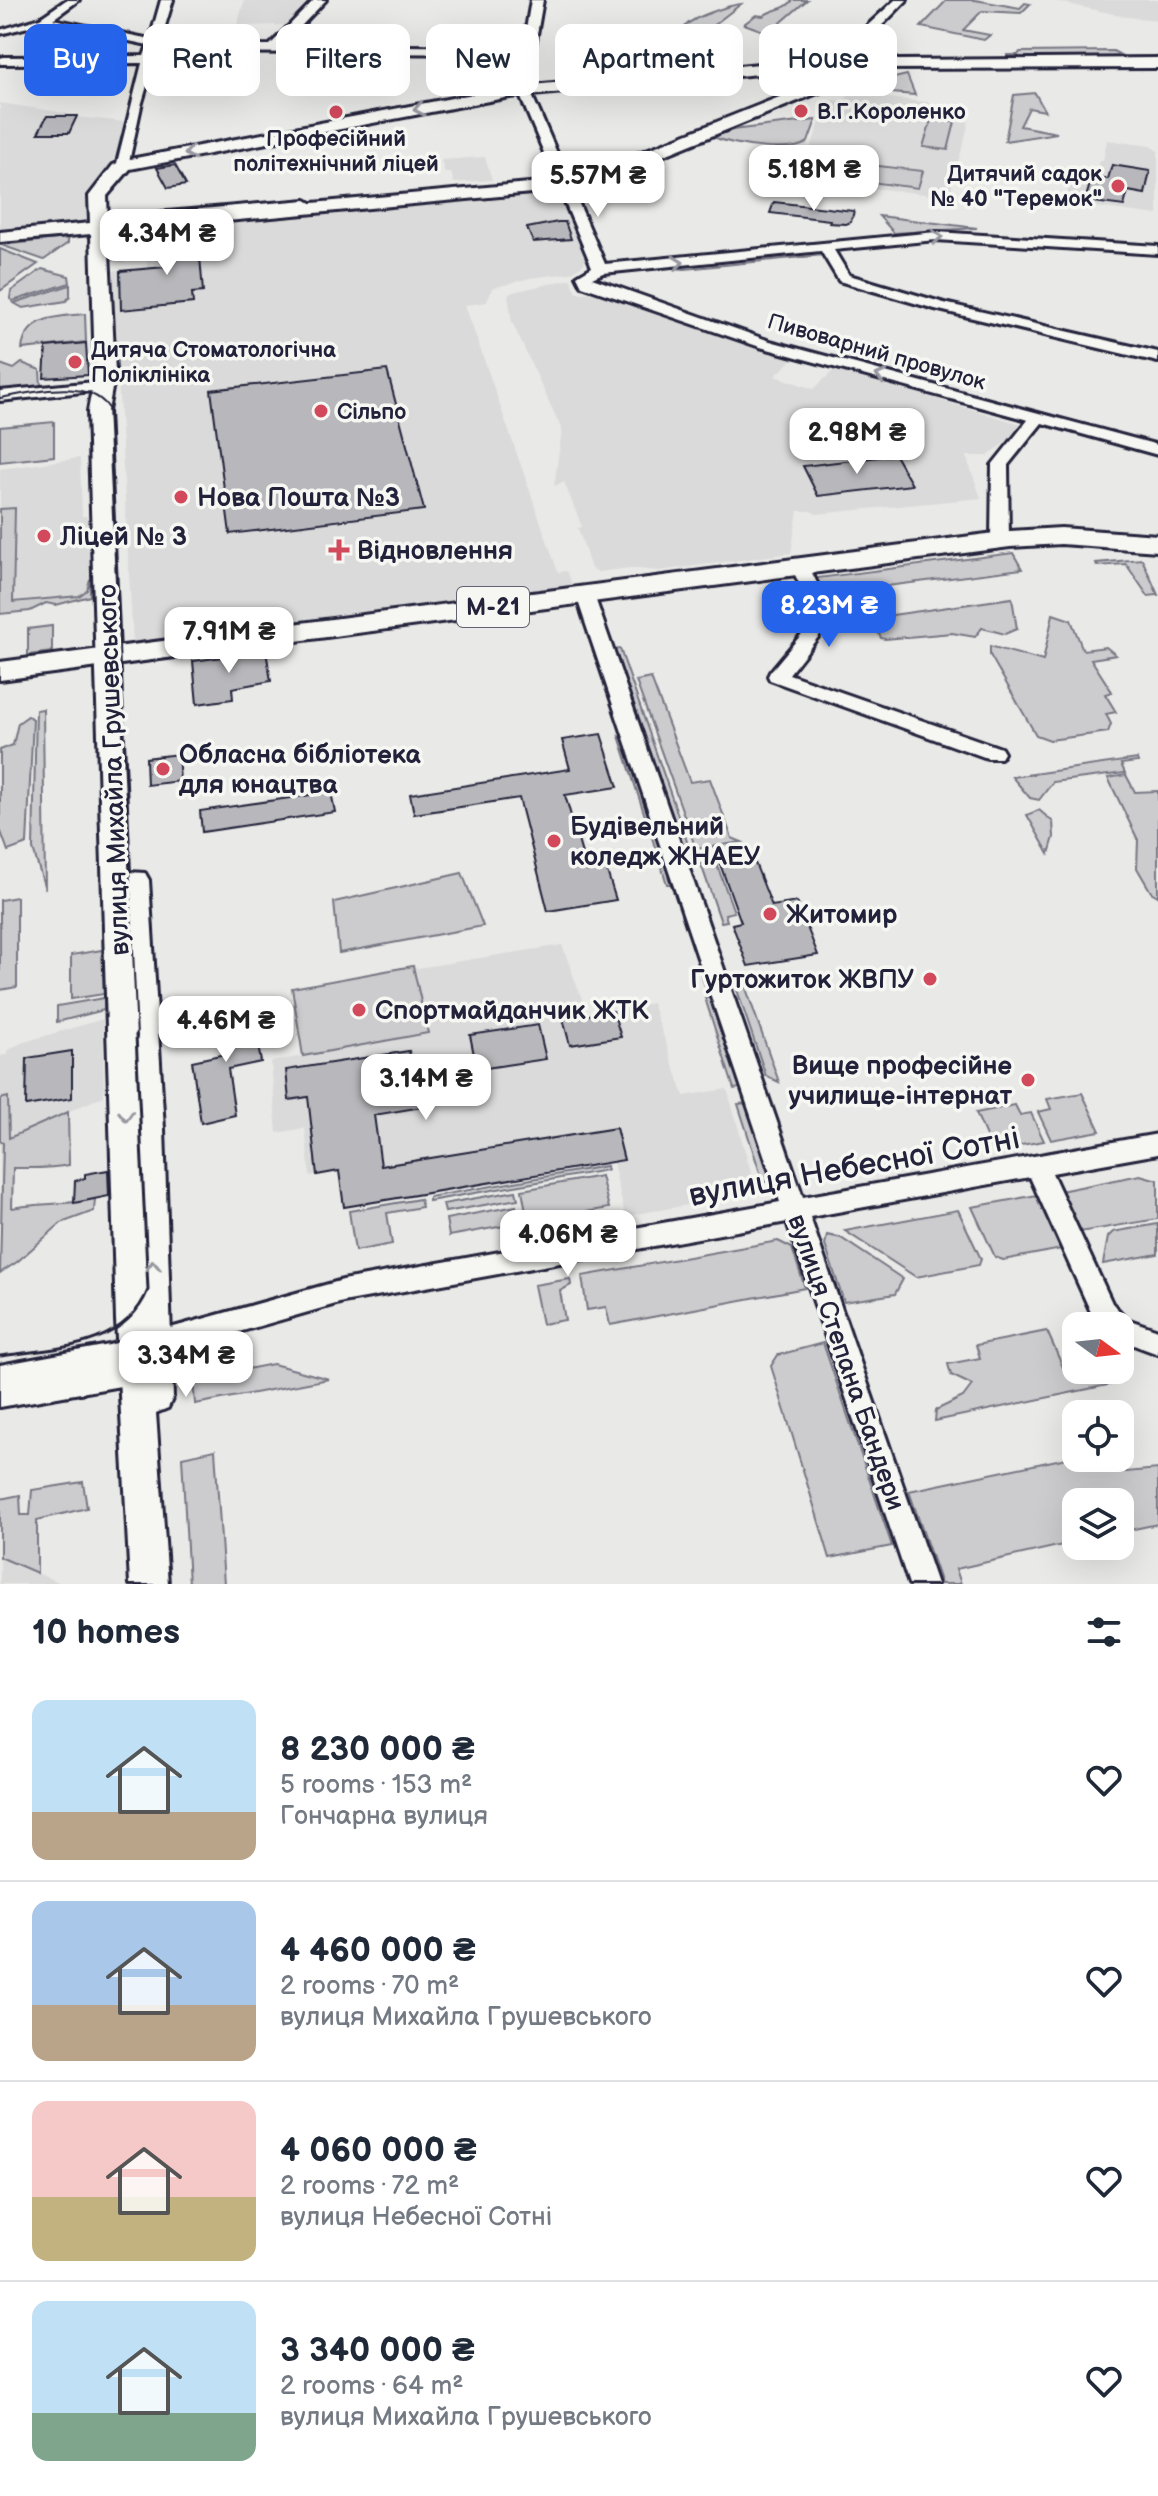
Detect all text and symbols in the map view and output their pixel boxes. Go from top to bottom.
chip: Buy [24,24,127,96]
chip: Rent [143,24,260,96]
chip: Filters [276,24,410,96]
chip: New [426,24,539,96]
chip: Apartment [555,24,743,96]
chip: House [759,24,897,96]
place label: В.Г.Короленко [817,99,966,126]
one-way arrow [413,100,426,117]
marker: В.Г.Короленко [792,102,810,120]
marker: Професійний політехнічний ліцей [327,103,345,121]
place label: Професійний політехнічний ліцей [233,126,439,178]
one-way arrow [183,143,196,160]
pin: 5.18M ₴ [740,145,888,213]
pin: 5.57M ₴ [524,151,672,219]
text: 5.18M ₴ [767,155,861,186]
text: 5.57M ₴ [550,161,646,192]
place label: Дитячий садок № 40 "Теремок" [931,161,1102,213]
marker: Дитячий садок № 40 "Теремок" [1109,177,1127,195]
pin: 4.34M ₴ [93,209,241,277]
text: 4.34M ₴ [118,219,216,250]
one-way arrow [931,229,944,246]
one-way arrow [672,255,685,272]
street label: Пивоварний провулок [764,308,989,397]
place label: Дитяча Стоматологічна Поліклініка [91,337,336,389]
marker: Дитяча Стоматологічна Поліклініка [66,353,84,371]
one-way arrow [874,368,888,385]
place label: Сільпо [337,399,406,426]
marker: Сільпо [312,402,330,420]
pin: 2.98M ₴ [783,408,931,476]
text: 2.98M ₴ [808,418,906,449]
place label: Нова Пошта №3 [197,483,400,514]
marker: Нова Пошта №3 [172,488,190,506]
place label: Ліцей № 3 [59,522,187,553]
marker: Ліцей № 3 [35,527,53,545]
place label: Відновлення [357,536,513,567]
marker: Відновлення [328,539,350,561]
pin: 8.23M ₴ [755,581,903,649]
street label: вулиця Михайла Грушевського [93,584,136,956]
road number: М-21 [457,587,529,627]
text: 8.23M ₴ [780,591,878,622]
pin: 7.91M ₴ [155,607,303,675]
text: 7.91M ₴ [182,617,276,648]
place label: Обласна бібліотека для юнацтва [178,740,422,801]
marker: Обласна бібліотека для юнацтва [154,760,172,778]
place label: Будівельний коледж ЖНАЕУ [570,812,761,873]
marker: Будівельний коледж ЖНАЕУ [545,832,563,850]
place label: Житомир [786,900,898,931]
marker: Житомир [761,905,779,923]
place label: Гуртожиток ЖВПУ [690,965,915,996]
marker: Гуртожиток ЖВПУ [921,970,939,988]
pin: 4.46M ₴ [152,996,300,1064]
place label: Спортмайданчик ЖТК [375,996,649,1027]
marker: Спортмайданчик ЖТК [350,1001,368,1019]
text: 4.46M ₴ [177,1006,275,1037]
place label: Вище професійне училище-інтернат [788,1051,1013,1112]
pin: 3.14M ₴ [352,1054,500,1122]
text: 3.14M ₴ [379,1064,473,1095]
marker: Вище професійне училище-інтернат [1019,1071,1037,1089]
one-way arrow [118,1110,135,1123]
street label: вулиця Небесної Сотні [686,1119,1023,1216]
pin: 4.06M ₴ [494,1210,642,1278]
street label: вулиця Степана Бандери [780,1210,911,1515]
text: 4.06M ₴ [518,1220,618,1251]
one-way arrow [145,1259,162,1272]
north arrow [1062,1312,1134,1384]
map controls [1062,1312,1134,1560]
pin: 3.34M ₴ [112,1331,260,1399]
text: 3.34M ₴ [137,1341,235,1372]
button: locate [1062,1400,1134,1472]
button: layers [1062,1488,1134,1560]
icon: filters [1082,1610,1126,1654]
text: 10 homes [32,1612,180,1653]
text: 8 230 000 ₴ [280,1729,475,1770]
icon: home [96,1732,192,1828]
icon: heart [1082,1758,1126,1802]
text: 5 rooms · 153 m² [280,1770,472,1801]
text: Гончарна вулиця [280,1801,488,1832]
text: 4 460 000 ₴ [280,1930,476,1971]
icon: home [96,1933,192,2029]
icon: heart [1082,1959,1126,2003]
text: 2 rooms · 70 m² [280,1971,459,2002]
text: вулиця Михайла Грушевського [280,2002,652,2033]
text: 4 060 000 ₴ [280,2130,477,2171]
icon: home [96,2133,192,2229]
icon: heart [1082,2159,1126,2203]
text: 2 rooms · 72 m² [280,2171,459,2202]
text: вулиця Небесної Сотні [280,2202,552,2233]
text: 3 340 000 ₴ [280,2330,475,2371]
icon: home [96,2333,192,2429]
icon: heart [1082,2359,1126,2403]
text: 2 rooms · 64 m² [280,2371,464,2402]
text: вулиця Михайла Грушевського [280,2402,652,2433]

